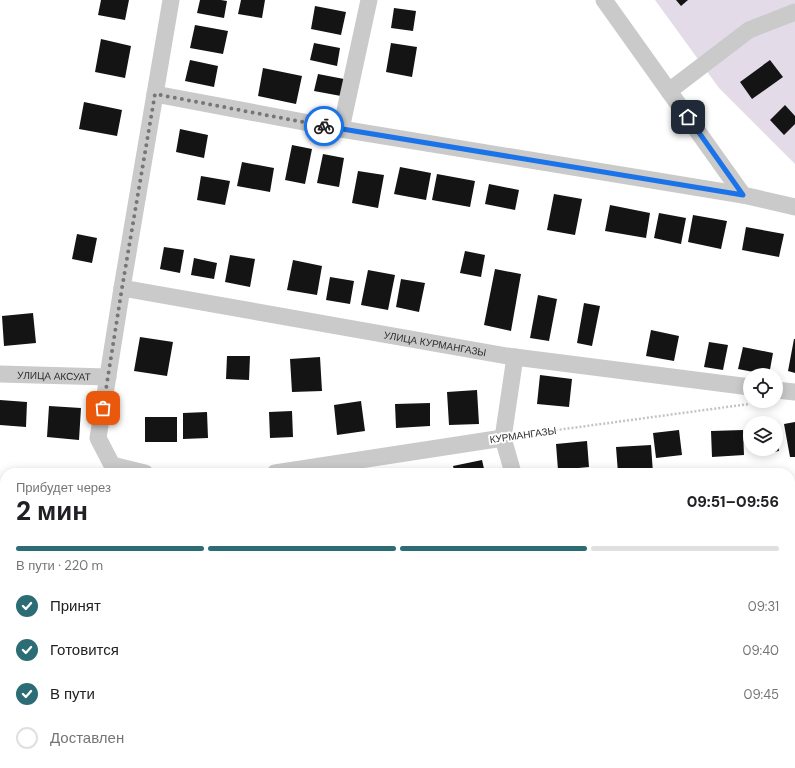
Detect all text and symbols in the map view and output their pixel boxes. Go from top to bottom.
pin [671,100,705,134]
courier [304,106,344,146]
icon: home [677,106,699,128]
icon: bike [313,115,335,137]
street label: УЛИЦА КУРМАНГАЗЫ [383,328,488,359]
street label: УЛИЦА АКСУАТ [17,368,91,383]
map controls [743,368,783,456]
button: locate [743,368,783,408]
pin [86,391,120,425]
icon: bag [92,397,114,419]
button: layers [743,416,783,456]
street label: КУРМАНГАЗЫ [489,424,557,446]
text: Прибудет через [16,479,111,496]
text: 09:51–09:56 [687,492,779,512]
text: 2 мин [16,494,88,528]
text: В пути · 220 m [16,557,103,574]
icon: check [16,595,38,617]
text: Принят [50,596,101,616]
text: 09:31 [748,598,779,615]
icon: check [16,639,38,661]
text: Готовится [50,640,119,660]
text: 09:40 [743,642,779,659]
icon: check [16,683,38,705]
text: В пути [50,684,95,704]
text: 09:45 [743,686,779,703]
text: Доставлен [50,728,124,748]

